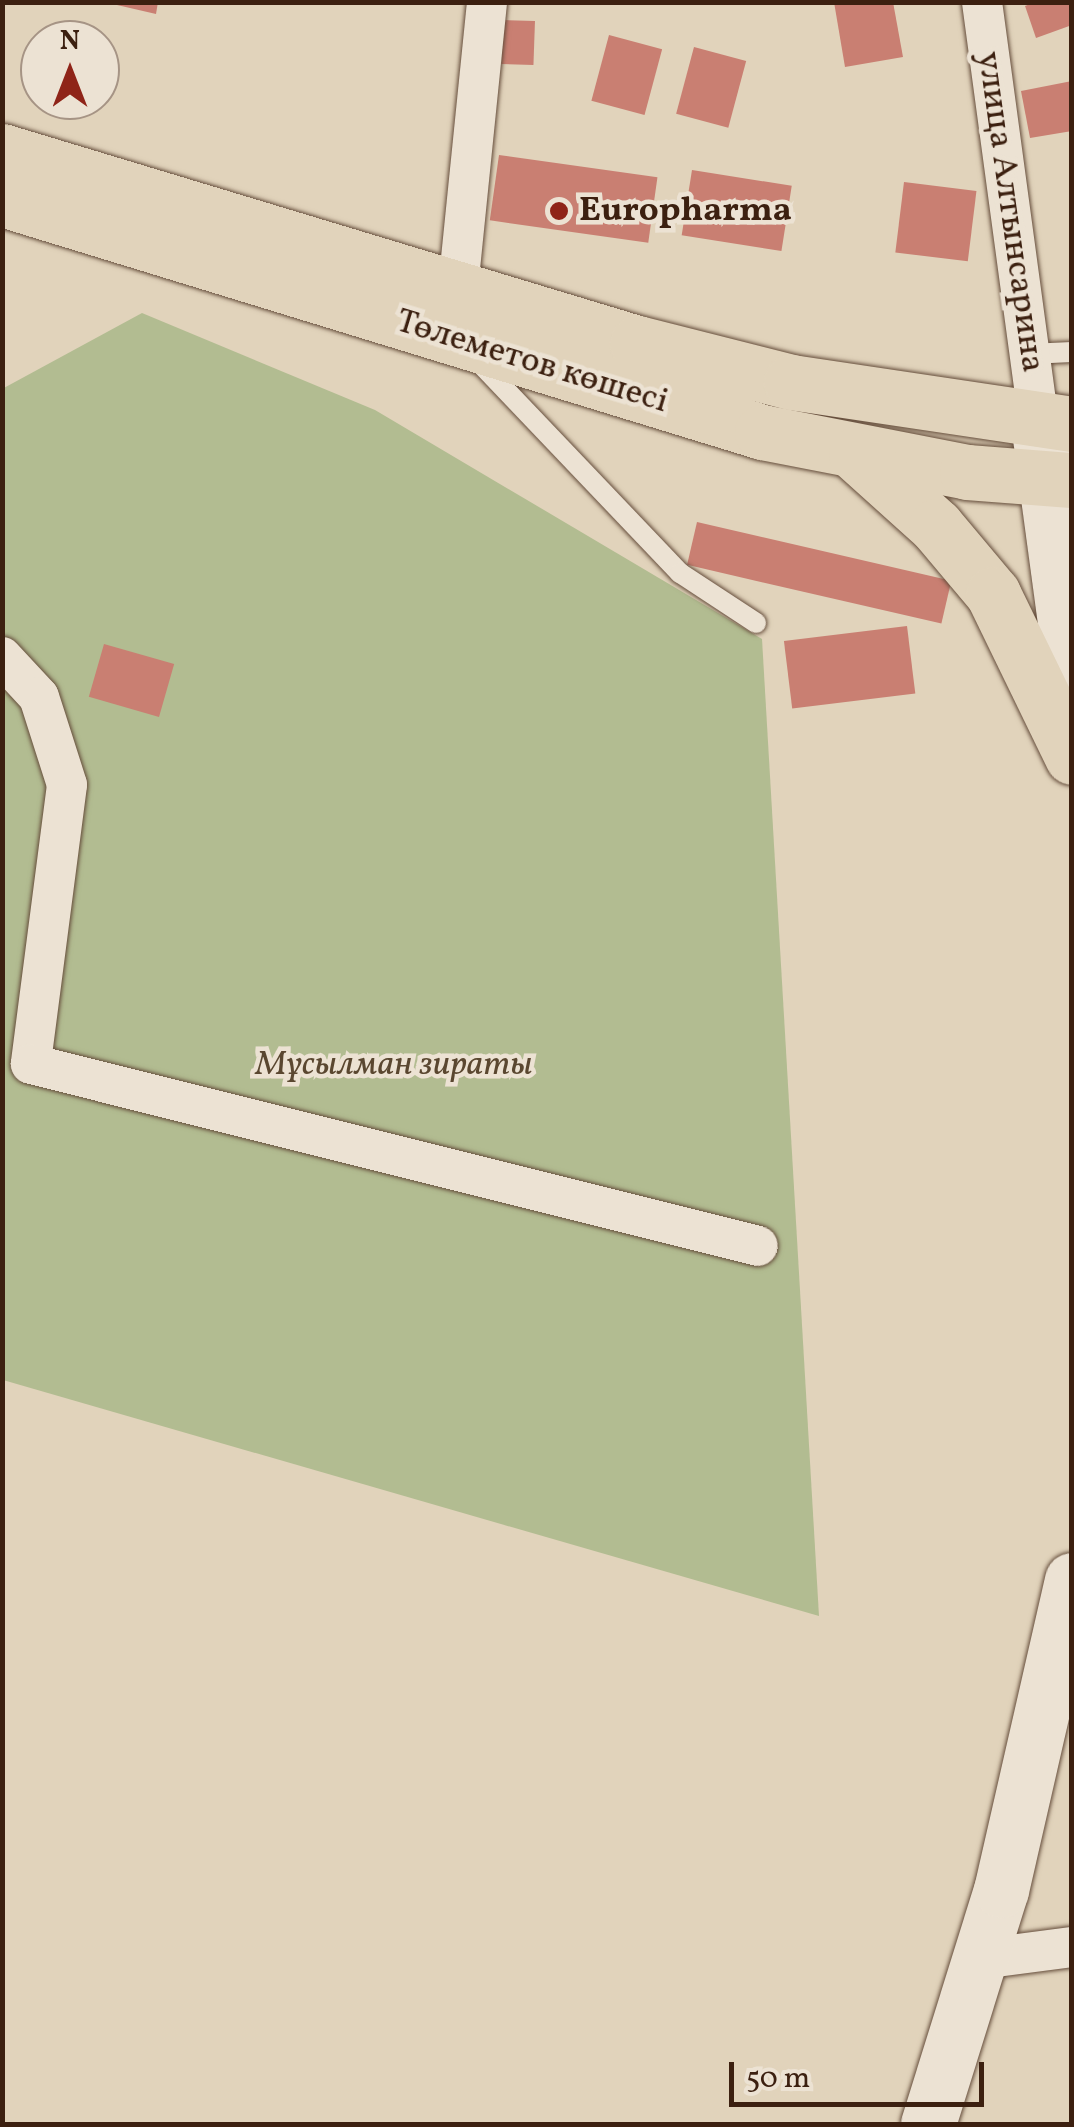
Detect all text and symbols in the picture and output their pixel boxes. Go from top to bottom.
north arrow [20,20,120,120]
text: N [60,22,80,61]
street label: улица Алтынсарина [967,49,1053,375]
place label: Europharma [579,190,792,232]
marker: Europharma [548,200,570,222]
street label: Төлеметов көшесі [391,301,673,423]
park label: Мұсылман зираты [255,1044,533,1086]
scale bar [734,2042,989,2104]
text: 50 m [746,2058,810,2100]

